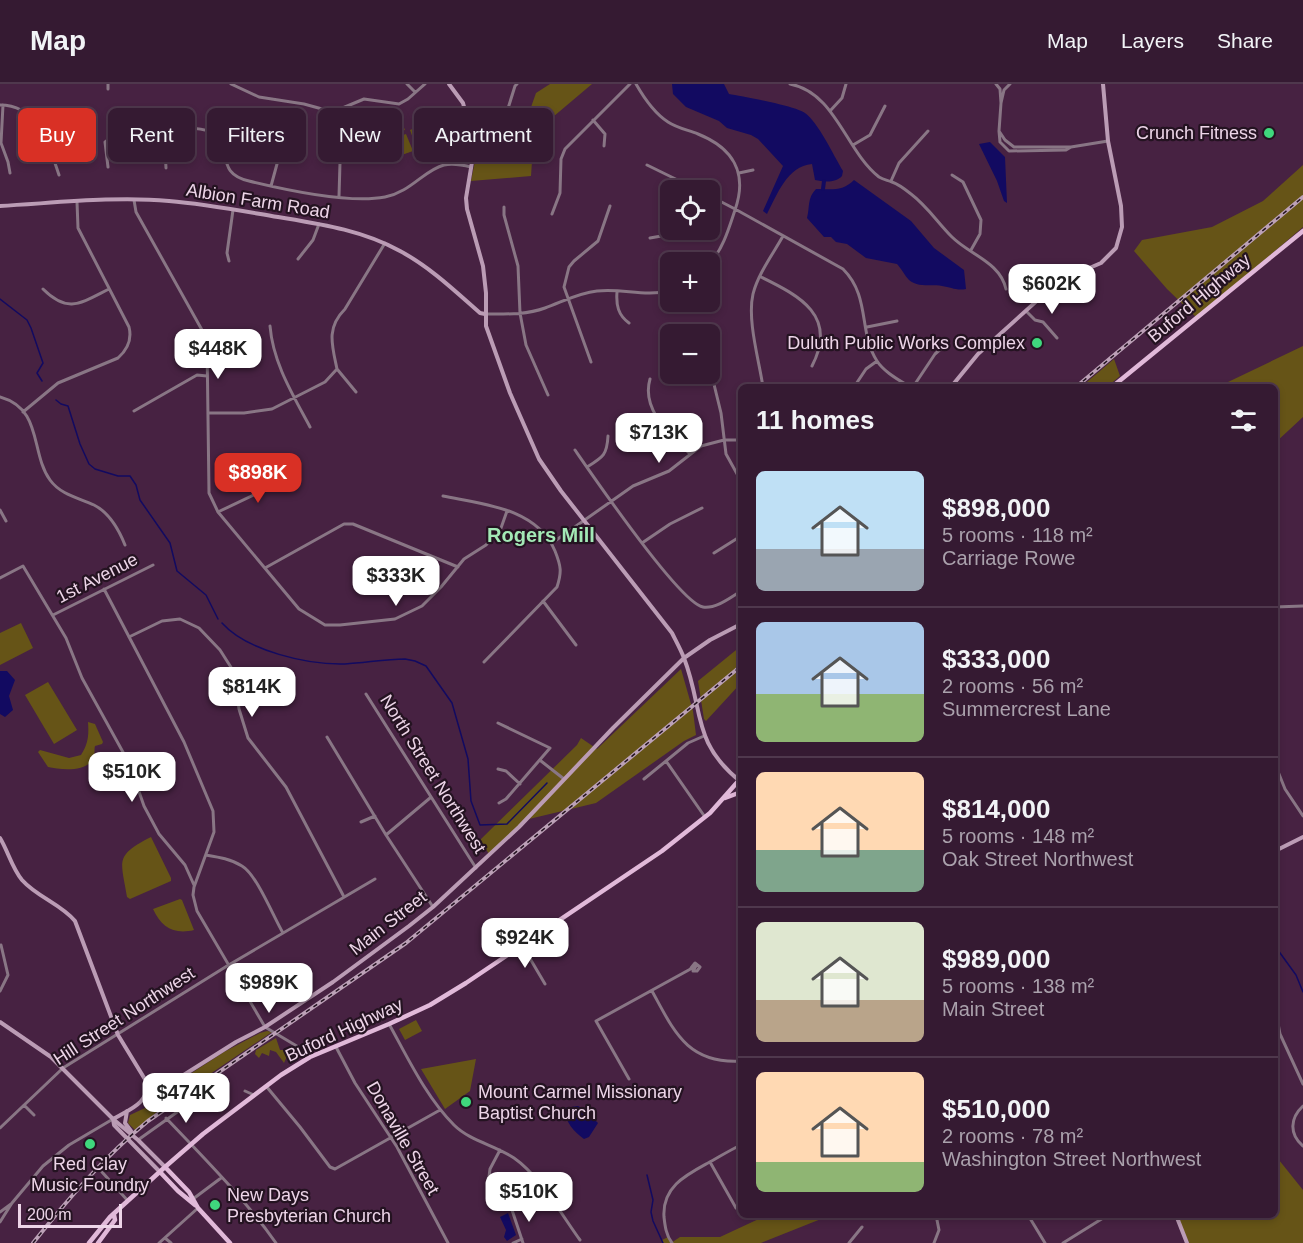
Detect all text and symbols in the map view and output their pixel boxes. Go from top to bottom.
text: Map [30,25,86,56]
text: Map [1047,29,1088,52]
text: Layers [1121,29,1184,52]
text: Share [1217,29,1273,52]
chip: Buy [18,108,96,162]
chip: Rent [108,108,195,162]
chip: Filters [207,108,306,162]
chip: New [318,108,402,162]
chip: Apartment [414,108,553,162]
place label: Crunch Fitness [1136,123,1257,143]
marker: Crunch Fitness [1262,126,1276,140]
street label: Albion Farm Road [185,180,331,222]
map controls [660,180,720,384]
button: locate [660,180,720,240]
street label: Buford Highway [1144,249,1254,347]
button: + [660,252,720,312]
pin: $602K [1010,264,1094,315]
text: $602K [1023,272,1081,294]
button: − [660,324,720,384]
pin: $448K [176,329,260,380]
place label: Duluth Public Works Complex [787,333,1025,353]
marker: Duluth Public Works Complex [1030,336,1044,350]
text: $448K [189,337,247,359]
icon: filters [1227,404,1260,437]
text: 11 homes [756,405,875,435]
pin: $713K [617,413,701,464]
text: $713K [630,421,688,443]
pin: $898K [216,453,300,504]
text: $898K [229,461,287,483]
text: $898,000 [942,493,1050,523]
icon: home [804,495,876,567]
district label: Rogers Mill [487,524,595,546]
text: 5 rooms · 118 m² [942,524,1093,546]
text: Carriage Rowe [942,547,1075,569]
street label: 1st Avenue [53,549,141,607]
pin: $333K [354,556,438,607]
text: $333K [367,564,425,586]
text: $333,000 [942,644,1050,674]
icon: home [804,646,876,718]
pin: $814K [210,667,294,718]
text: $814K [223,675,281,697]
text: 2 rooms · 56 m² [942,675,1083,697]
street label: North Street Northwest [376,691,490,857]
text: Summercrest Lane [942,698,1111,720]
pin: $510K [90,752,174,803]
text: $510K [103,760,161,782]
text: $814,000 [942,794,1050,824]
icon: home [804,796,876,868]
text: 5 rooms · 148 m² [942,825,1094,847]
text: Oak Street Northwest [942,848,1133,870]
street label: Main Street [346,887,430,959]
pin: $924K [483,918,567,969]
text: $924K [496,926,554,948]
text: $989,000 [942,944,1050,974]
icon: home [804,946,876,1018]
street label: Hill Street Northwest [50,963,198,1069]
pin: $989K [227,963,311,1014]
text: $989K [240,971,298,993]
text: 5 rooms · 138 m² [942,975,1094,997]
street label: Buford Highway [282,994,406,1066]
text: Main Street [942,998,1044,1020]
pin: $474K [144,1073,228,1124]
street label: Donaville Street [363,1078,443,1198]
text: $474K [157,1081,215,1103]
place label: Mount Carmel Missionary Baptist Church [478,1082,682,1123]
text: $510,000 [942,1094,1050,1124]
marker: Mount Carmel Missionary Baptist Church [459,1095,473,1109]
icon: home [804,1096,876,1168]
text: 2 rooms · 78 m² [942,1125,1083,1147]
marker: Red Clay Music Foundry [83,1137,97,1151]
text: Washington Street Northwest [942,1148,1201,1170]
place label: Red Clay Music Foundry [31,1154,149,1195]
pin: $510K [487,1172,571,1223]
text: $510K [500,1180,558,1202]
place label: New Days Presbyterian Church [227,1185,391,1226]
marker: New Days Presbyterian Church [208,1198,222,1212]
scale bar [18,1201,122,1228]
text: 200 m [27,1206,71,1223]

